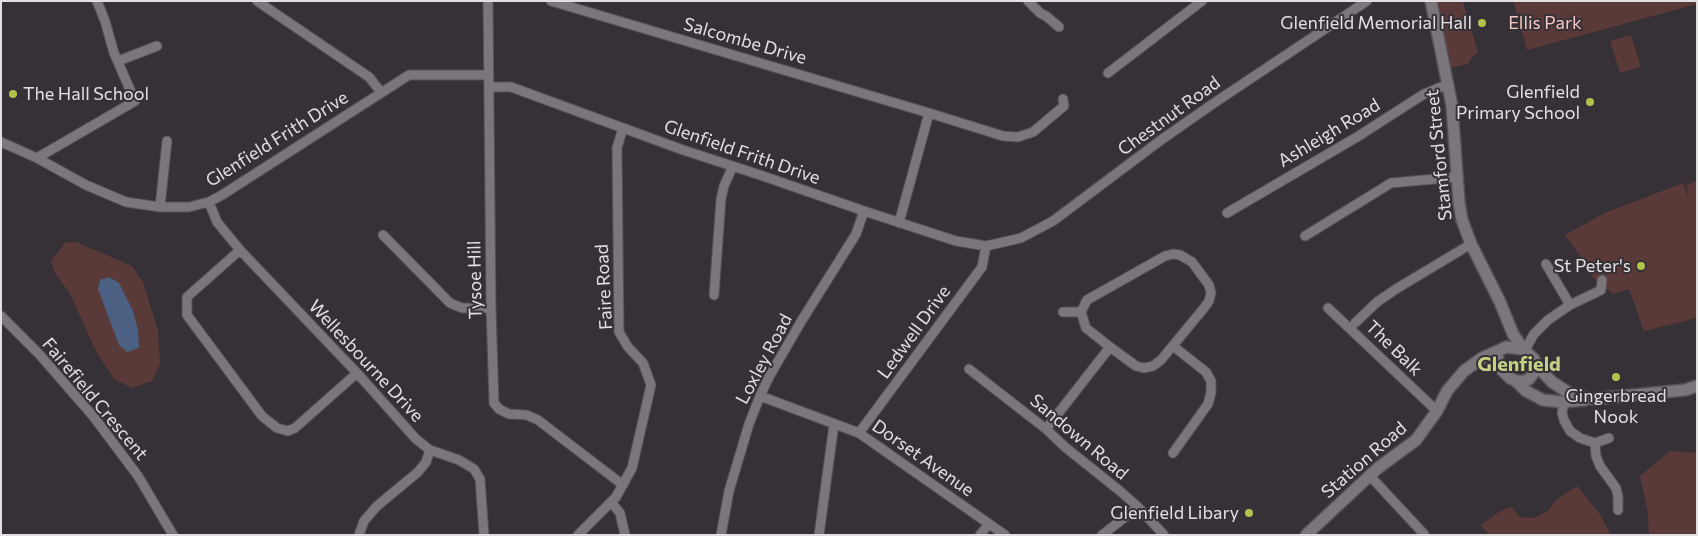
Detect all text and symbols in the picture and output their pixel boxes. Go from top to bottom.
place label: Glenfield Memorial Hall [1280,12,1472,34]
park label: Ellis Park [1508,12,1582,34]
street label: Salcombe Drive [681,13,809,69]
marker: Glenfield Memorial Hall [1476,17,1488,29]
street label: Chestnut Road [1114,72,1224,160]
place label: Glenfield Primary School [1456,81,1580,124]
place label: The Hall School [23,83,149,105]
street label: Glenfield Frith Drive [202,86,352,192]
marker: The Hall School [7,88,19,100]
street label: Stamford Street [1421,88,1457,222]
street label: Ashleigh Road [1274,94,1384,172]
marker: Glenfield Primary School [1584,96,1596,108]
street label: Glenfield Frith Drive [661,115,823,189]
street label: Tysoe Hill [464,240,486,320]
street label: Faire Road [591,244,617,330]
place label: St Peter's [1554,255,1631,277]
marker: St Peter's [1635,260,1647,272]
street label: Ledwell Drive [873,281,955,383]
street label: Wellesbourne Drive [304,296,428,426]
street label: Loxley Road [731,310,797,408]
street label: The Balk [1361,316,1427,380]
street label: Fairefield Crescent [38,334,152,464]
district label: Glenfield [1477,352,1561,376]
marker: Gingerbread Nook [1610,371,1622,383]
place label: Gingerbread Nook [1565,385,1667,428]
street label: Sandown Road [1026,390,1132,484]
street label: Dorset Avenue [868,415,978,501]
street label: Station Road [1317,417,1411,503]
place label: Glenfield Libary [1110,502,1239,524]
marker: Glenfield Libary [1243,507,1255,519]

